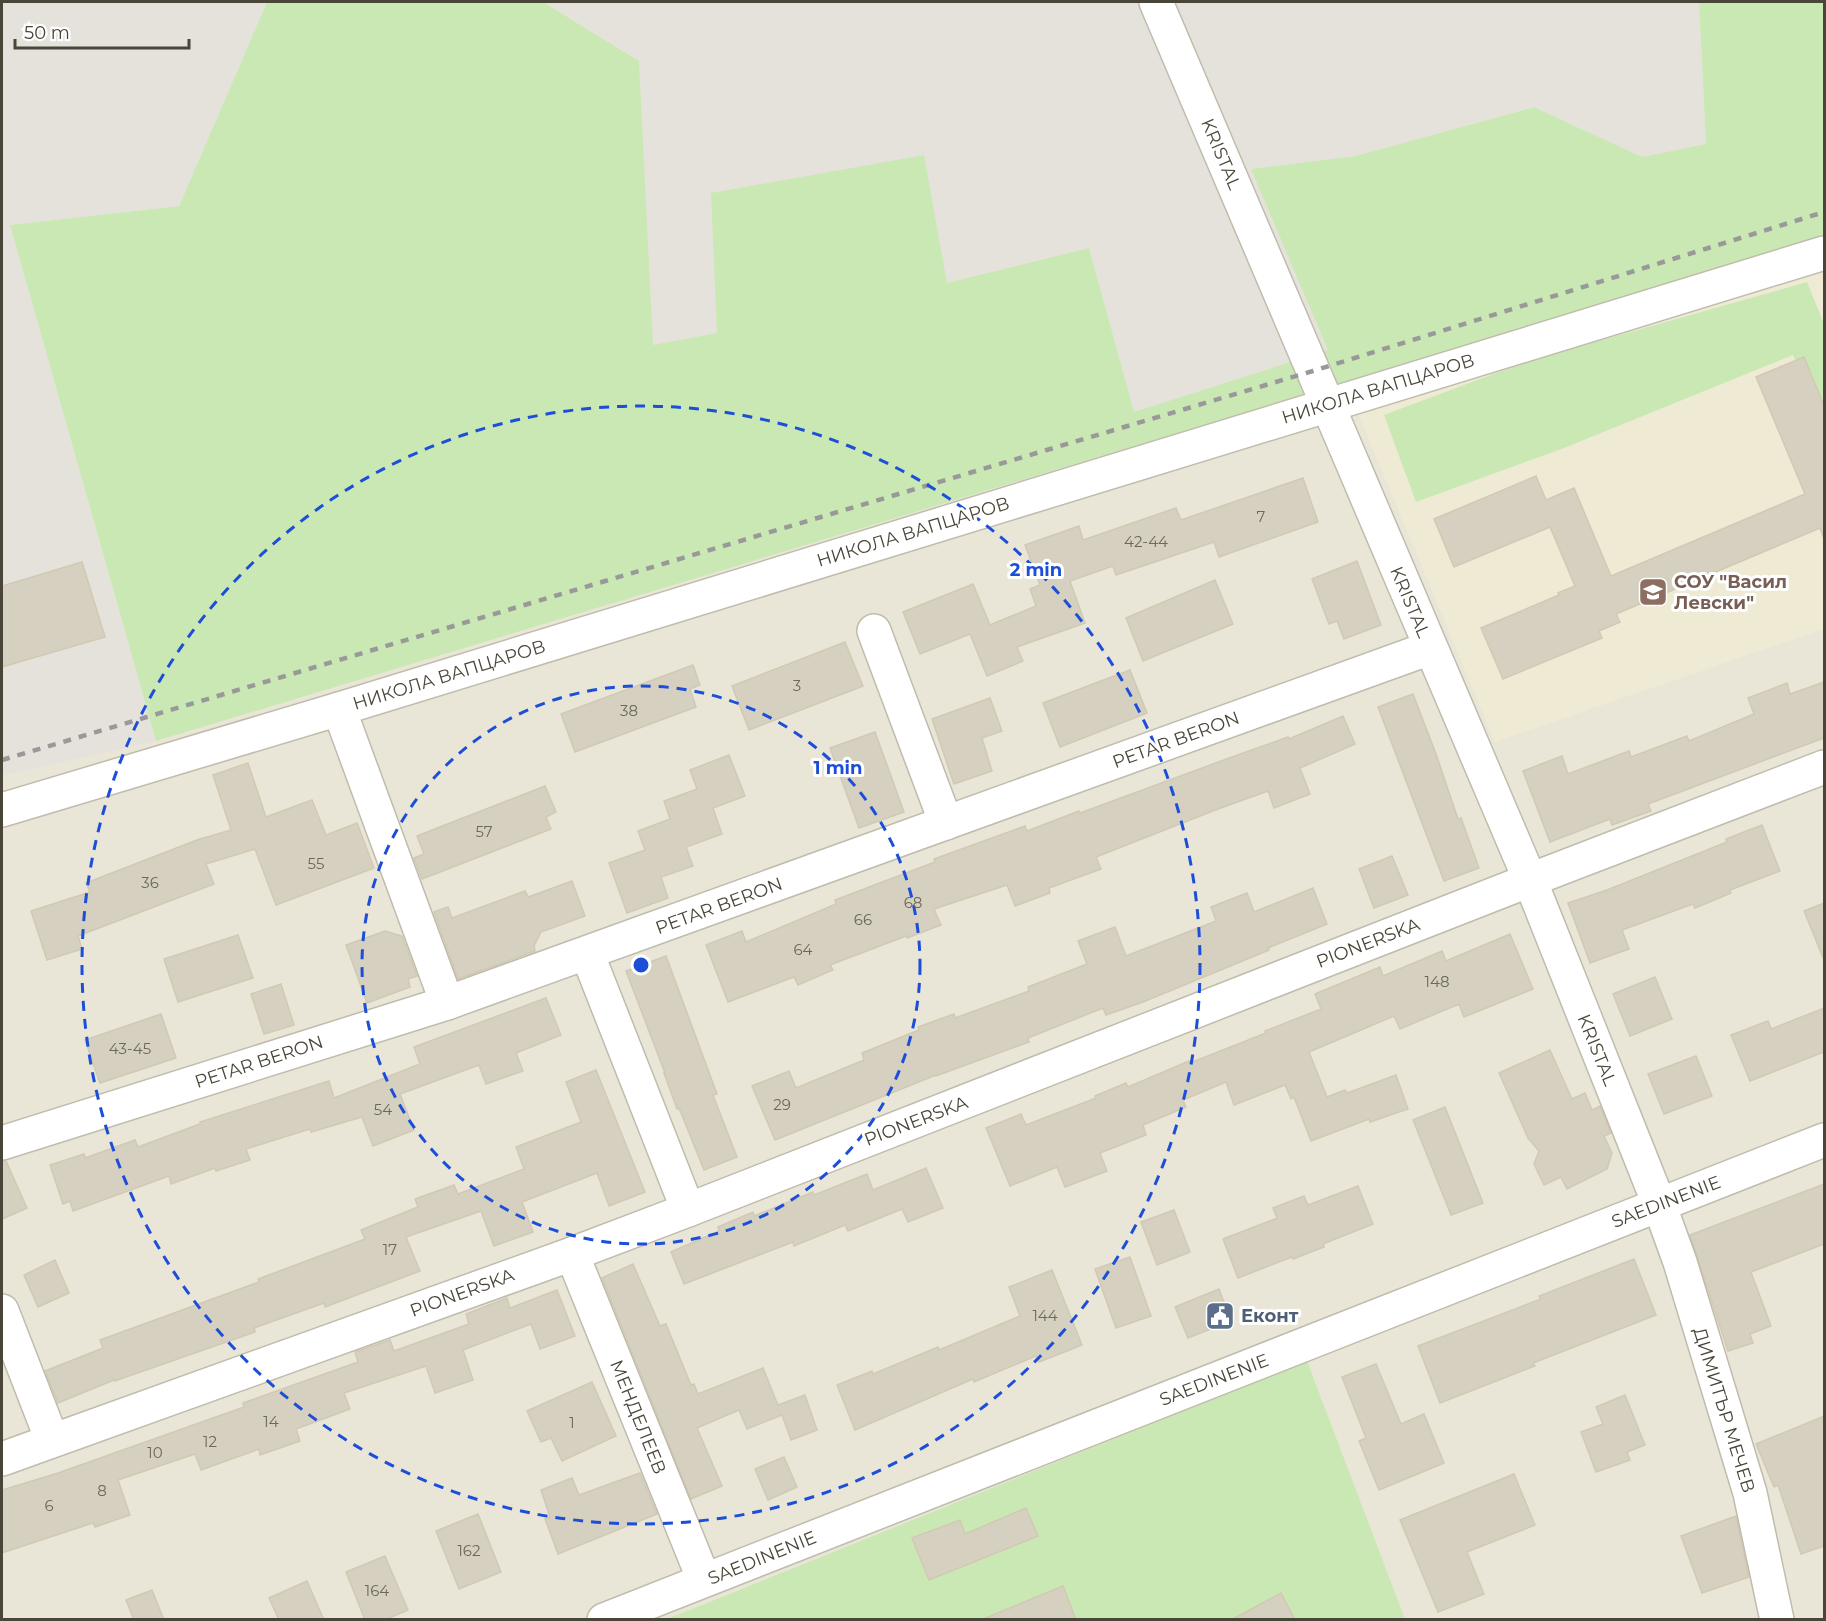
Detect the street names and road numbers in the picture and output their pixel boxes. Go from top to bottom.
street label: KRISTAL [1196,115,1246,193]
street label: НИКОЛА ВАПЦАРОВ [1279,349,1477,429]
street label: НИКОЛА ВАПЦАРОВ [814,492,1012,572]
street label: KRISTAL [1385,563,1435,641]
street label: НИКОЛА ВАПЦАРОВ [350,635,548,715]
street label: PETAR BERON [1110,707,1242,773]
street label: PETAR BERON [653,873,785,939]
street label: PIONERSKA [1313,913,1423,973]
street label: KRISTAL [1573,1011,1621,1089]
street label: PETAR BERON [192,1031,326,1093]
street label: PIONERSKA [861,1091,971,1151]
street label: SAEDINENIE [1608,1171,1724,1233]
street label: PIONERSKA [407,1264,517,1322]
street label: ДИМИТЪР МЕЧЕВ [1688,1325,1760,1495]
street label: SAEDINENIE [1156,1349,1272,1411]
street label: МЕНДЕЛЕЕВ [605,1357,671,1477]
street label: SAEDINENIE [705,1526,819,1590]

